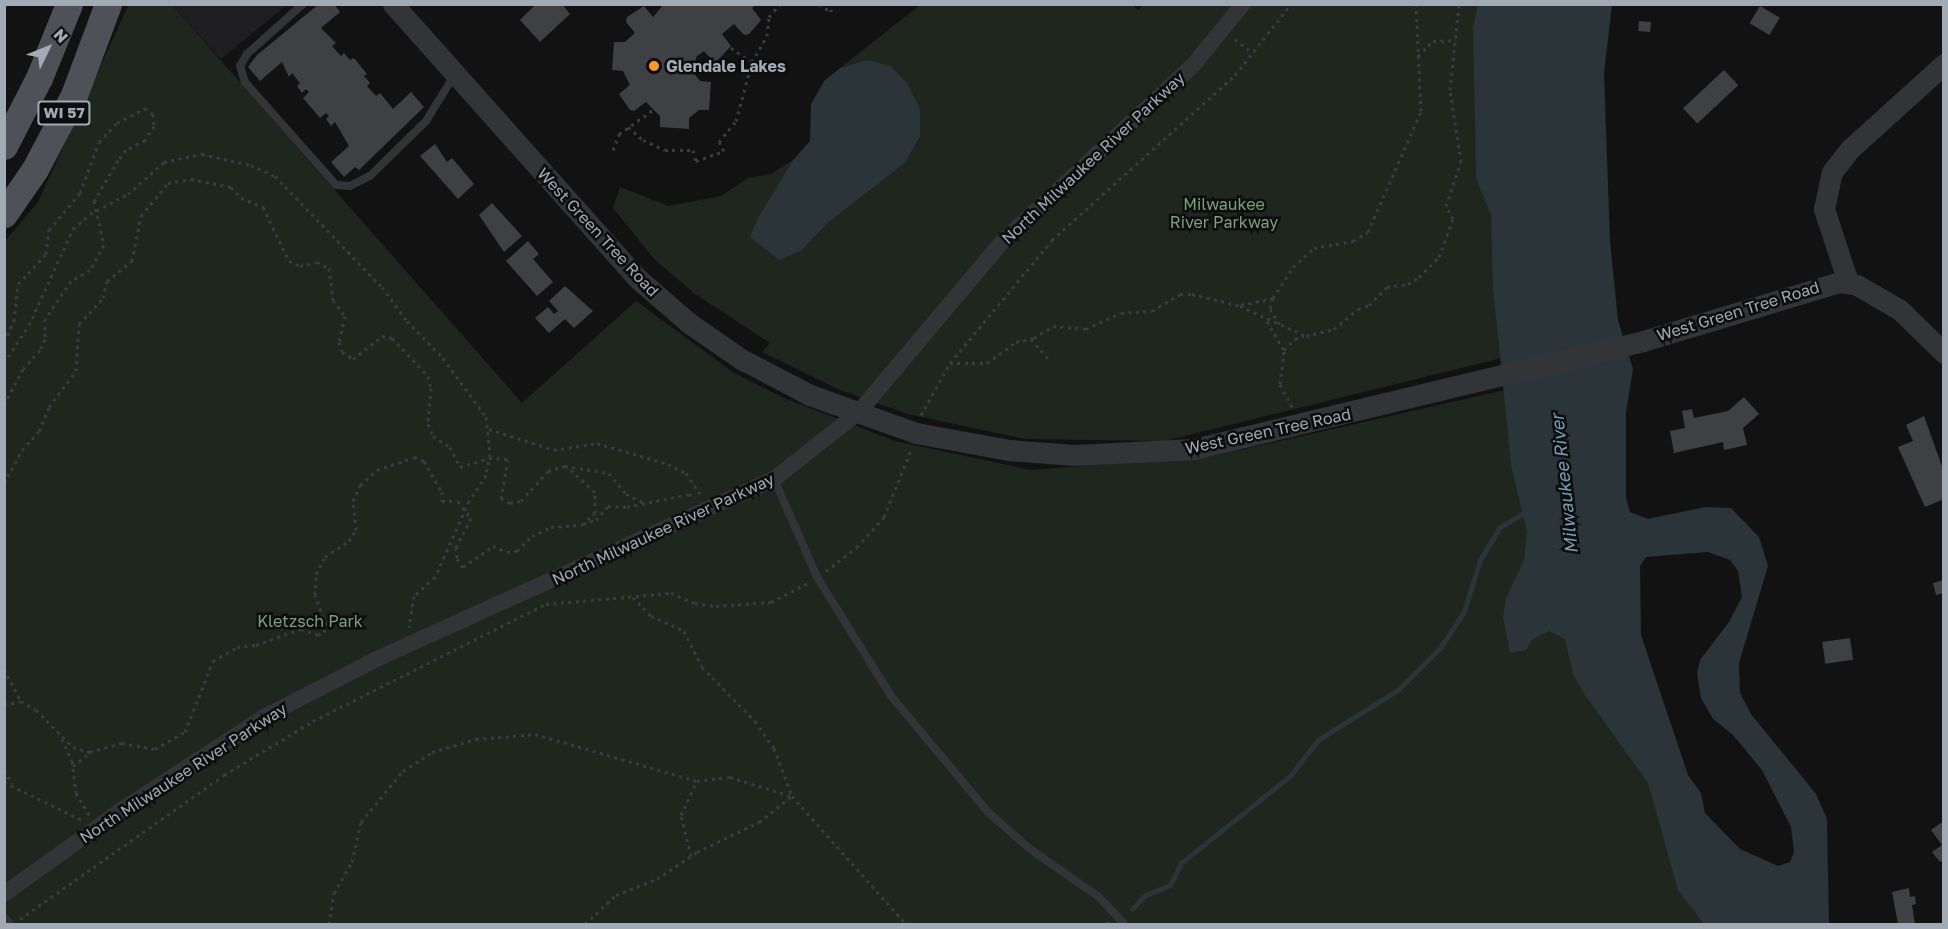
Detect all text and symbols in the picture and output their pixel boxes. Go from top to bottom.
north arrow [18,18,78,78]
text: N [50,24,73,47]
place label: Glendale Lakes [666,56,786,76]
marker: Glendale Lakes [647,59,661,73]
street label: North Milwaukee River Parkway [998,68,1188,248]
road number: WI 57 [37,101,91,125]
street label: West Green Tree Road [533,164,663,300]
park label: Milwaukee River Parkway [1170,194,1278,232]
street label: West Green Tree Road [1654,277,1822,345]
street label: West Green Tree Road [1183,404,1353,458]
water label: Milwaukee River [1546,413,1582,555]
street label: North Milwaukee River Parkway [549,469,777,589]
park label: Kletzsch Park [257,611,363,631]
street label: North Milwaukee River Parkway [76,699,290,847]

